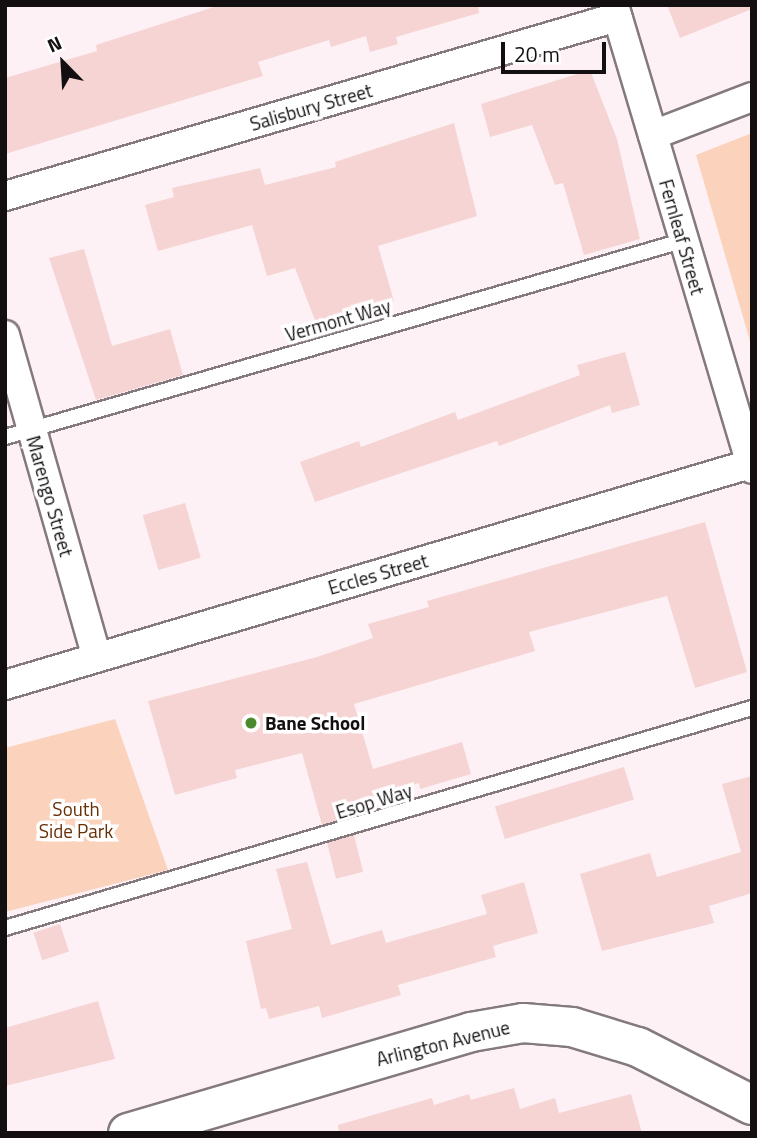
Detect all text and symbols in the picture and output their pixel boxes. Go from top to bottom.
text: N [42,27,66,59]
north arrow [28,28,98,98]
scale bar [505,28,610,72]
text: 20 m [514,38,560,70]
street label: Salisbury Street [247,79,375,135]
street label: Fernleaf Street [655,177,709,297]
street label: Vermont Way [283,294,393,346]
street label: Marengo Street [22,433,78,559]
street label: Eccles Street [325,549,431,599]
place label: Bane School [265,712,365,734]
marker: Bane School [243,715,259,731]
street label: Esop Way [333,779,415,823]
park label: South Side Park [39,798,113,842]
street label: Arlington Avenue [374,1015,512,1071]

